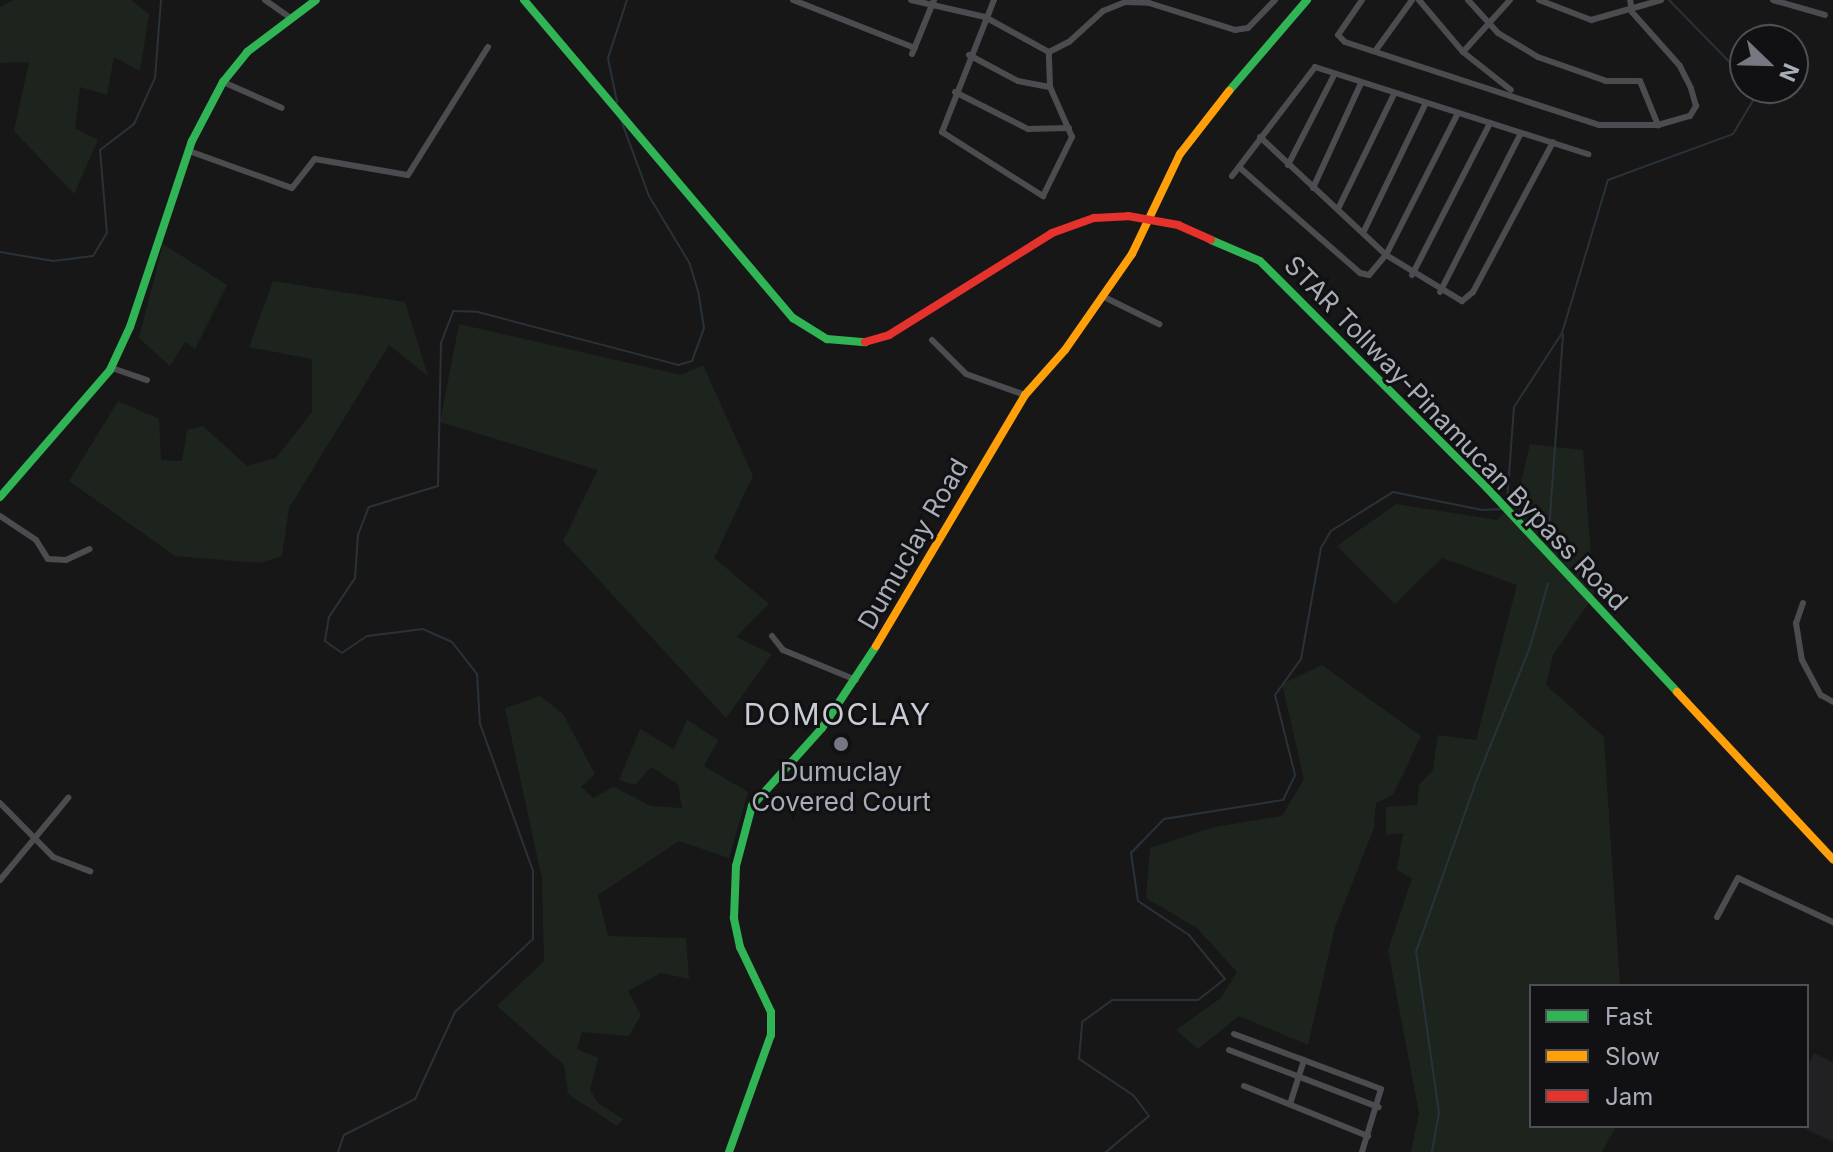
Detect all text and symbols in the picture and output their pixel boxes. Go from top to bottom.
north arrow [1729,24,1809,104]
text: N [1774,60,1804,85]
street label: STAR Tollway-Pinamucan Bypass Road [1278,249,1634,617]
street label: Dumuclay Road [851,453,975,635]
district label: DOMOCLAY [744,696,932,732]
marker: Dumuclay Covered Court [832,735,850,753]
place label: Dumuclay Covered Court [751,756,931,818]
legend [1529,984,1809,1128]
text: Fast [1605,1002,1653,1031]
text: Slow [1605,1042,1660,1071]
text: Jam [1605,1082,1653,1111]

